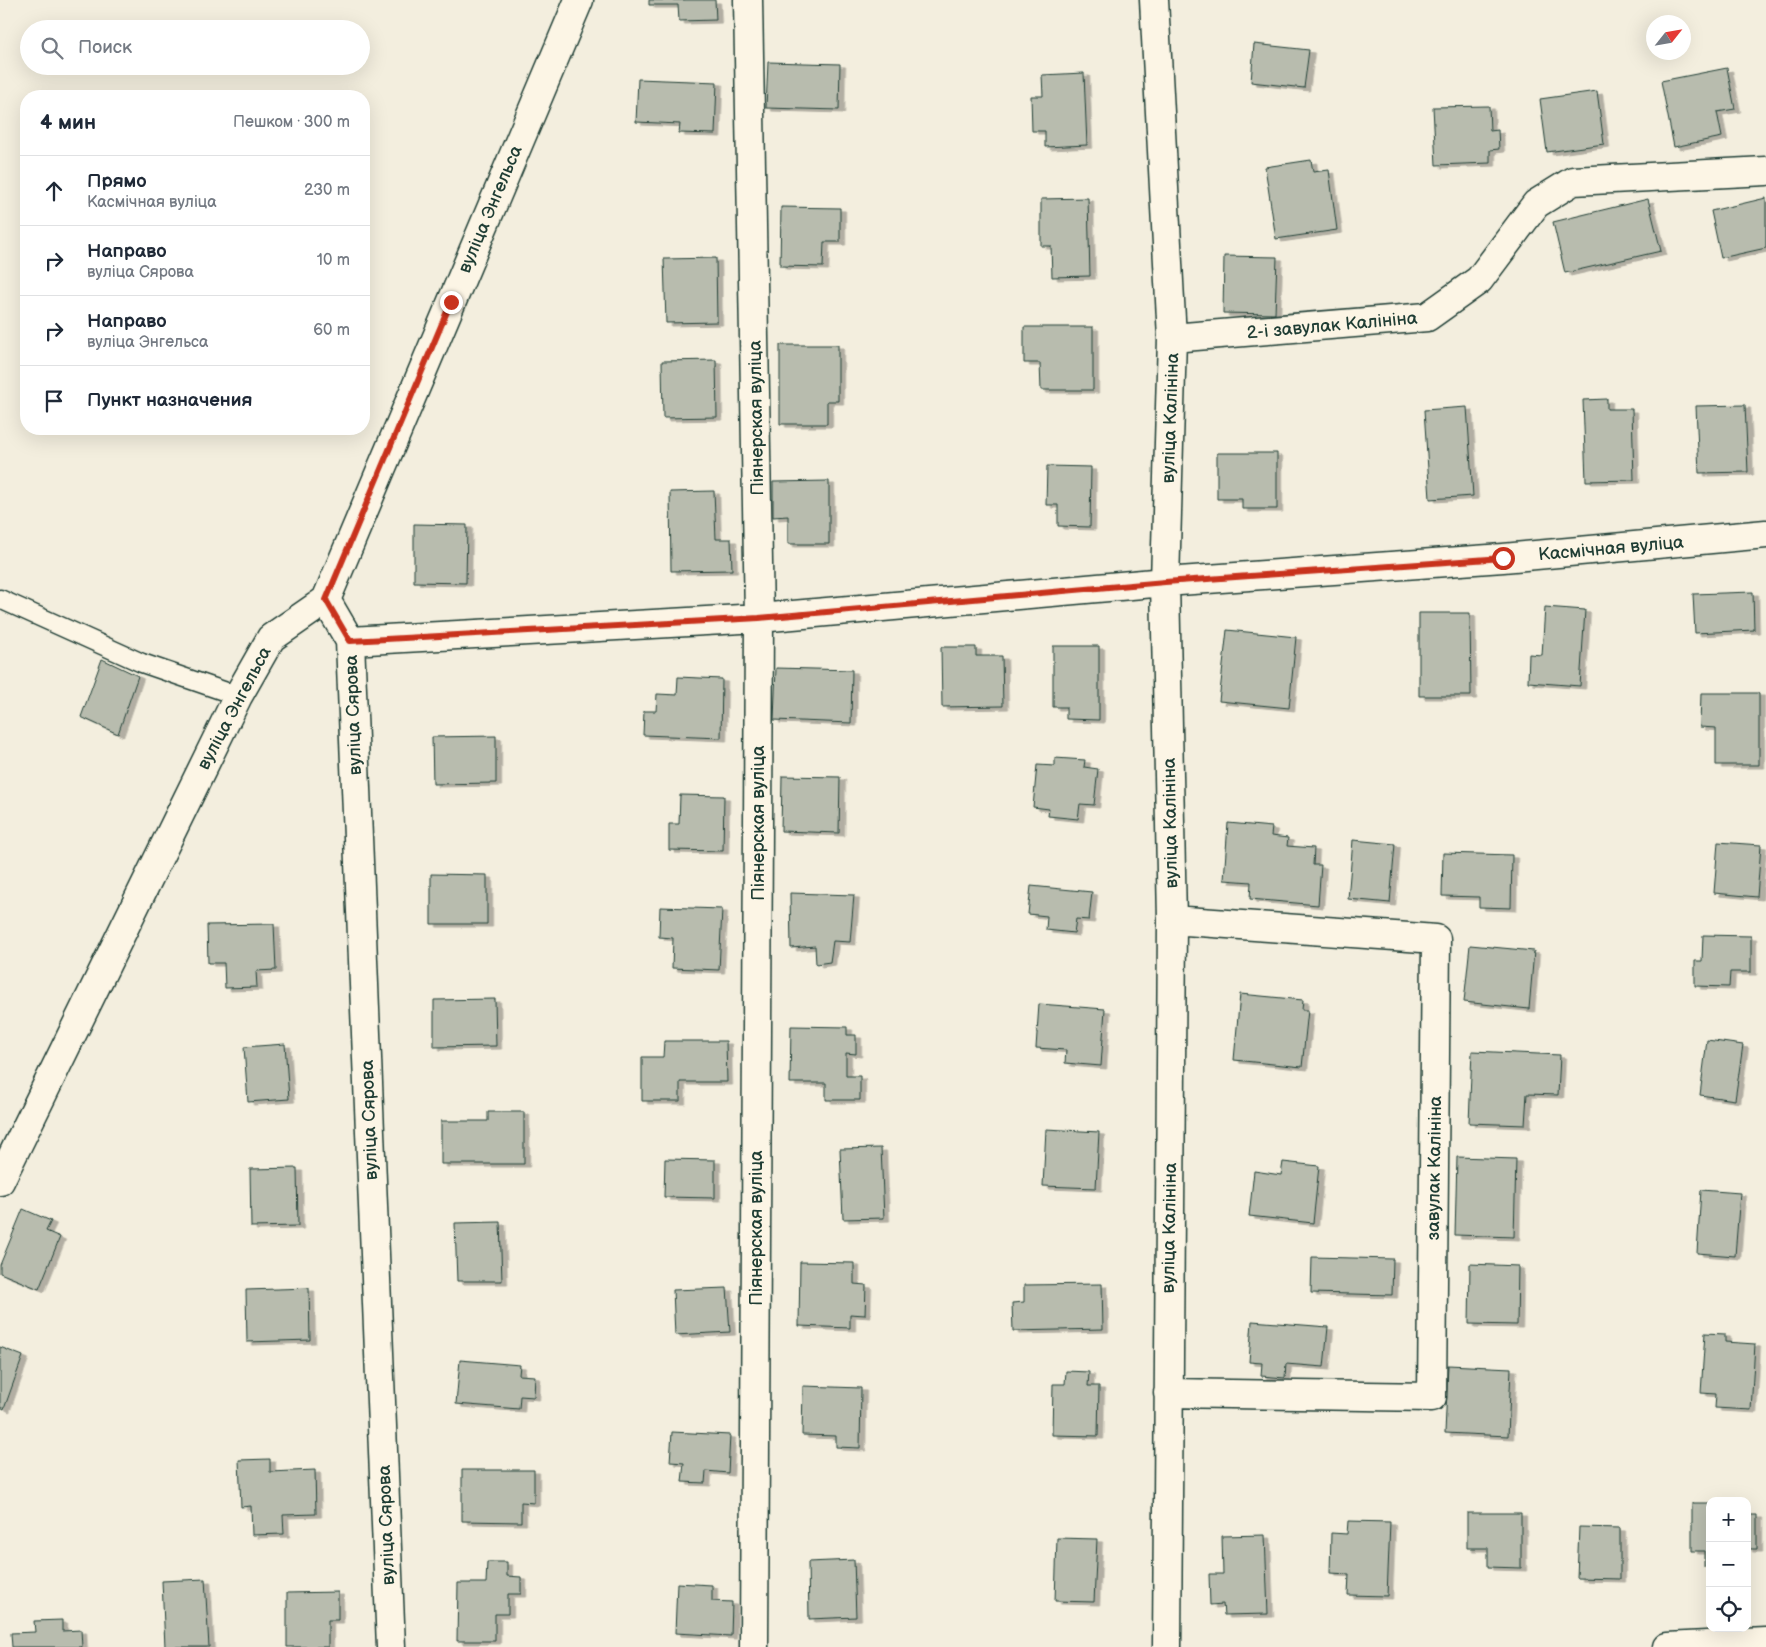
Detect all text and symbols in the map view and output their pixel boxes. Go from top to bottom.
north arrow [1646,15,1691,60]
search box [20,20,370,75]
icon: search [38,34,66,62]
text: Поиск [78,36,132,59]
text: 4 мин [40,110,96,135]
text: Пешком · 300 m [233,113,350,132]
street label: вуліца Энгельса [454,142,527,276]
text: Прямо [87,170,147,193]
icon: ahead [40,177,68,205]
text: 230 m [304,181,350,200]
text: Касмічная вуліца [87,193,217,212]
text: Направо [87,240,167,263]
icon: right [40,247,68,275]
text: 10 m [317,251,350,270]
text: вуліца Сярова [87,263,194,282]
route end [440,291,463,314]
street label: 2-і завулак Калініна [1246,308,1419,343]
text: Направо [87,310,167,333]
icon: right [40,317,68,345]
text: 60 m [313,321,350,340]
text: вуліца Энгельса [87,333,208,352]
street label: Піянерская вуліца [745,340,768,496]
street label: вуліца Калініна [1158,352,1183,484]
icon: arrive [40,387,68,415]
text: Пункт назначения [87,389,252,412]
street label: Касмічная вуліца [1537,532,1685,565]
route start [1492,547,1515,570]
street label: вуліца Энгельса [193,643,276,773]
street label: вуліца Сярова [341,654,366,775]
street label: Піянерская вуліца [748,745,769,901]
street label: вуліца Калініна [1159,757,1182,889]
street label: вуліца Сярова [357,1059,382,1180]
street label: завулак Калініна [1423,1095,1446,1241]
street label: Піянерская вуліца [746,1150,767,1306]
street label: вуліца Калініна [1158,1162,1181,1294]
street label: вуліца Сярова [374,1464,399,1585]
map controls [1706,1497,1751,1632]
button: + [1706,1497,1751,1542]
button: − [1706,1542,1751,1587]
button: locate [1706,1587,1751,1632]

